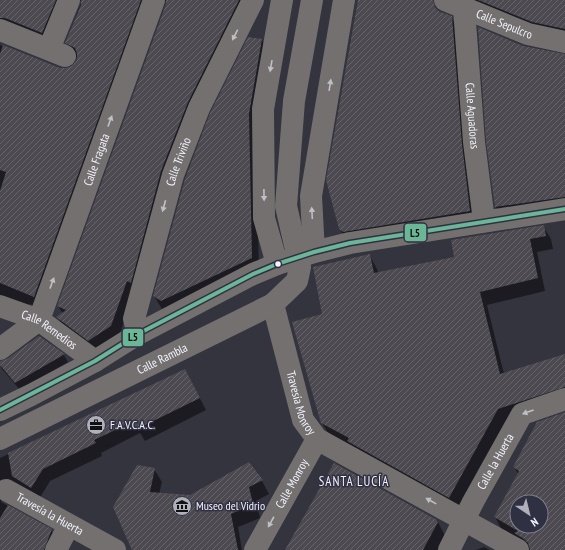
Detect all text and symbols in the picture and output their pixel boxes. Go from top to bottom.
street label: Calle Sepulcro [474,6,534,42]
one-way arrow [232,29,238,40]
one-way arrow [267,60,273,72]
one-way arrow [327,79,333,91]
street label: Calle Aguadoras [463,82,483,150]
one-way arrow [108,115,114,127]
street label: Calle Fragata [80,131,112,188]
street label: Calle Triviño [162,135,194,188]
one-way arrow [261,189,267,202]
one-way arrow [161,200,167,212]
one-way arrow [309,207,316,219]
line badge: L5 [404,223,427,242]
text: L5 [410,226,420,240]
unlabelled marker [273,259,283,269]
one-way arrow [49,277,55,289]
street label: Calle Remedios [20,306,80,352]
line badge: L5 [122,328,144,347]
text: L5 [128,330,138,344]
street label: Calle Rambla [134,339,190,377]
street label: Travesía Monroy [284,369,320,438]
one-way arrow [522,410,534,416]
office icon: F.A.V.C.A.C. [85,414,107,436]
place label: F.A.V.C.A.C. [110,417,155,432]
street label: Calle la Huerta [474,430,517,492]
street label: Calle Monroy [272,456,312,511]
district label: SANTA LUCÍA [319,473,389,490]
street label: Travesía la Huerta [14,489,87,538]
north arrow [509,494,549,534]
museum icon: Museo del Vidrio [171,495,193,517]
place label: Museo del Vidrio [196,498,265,513]
one-way arrow [425,498,437,505]
text: N [528,515,541,530]
one-way arrow [268,516,274,528]

